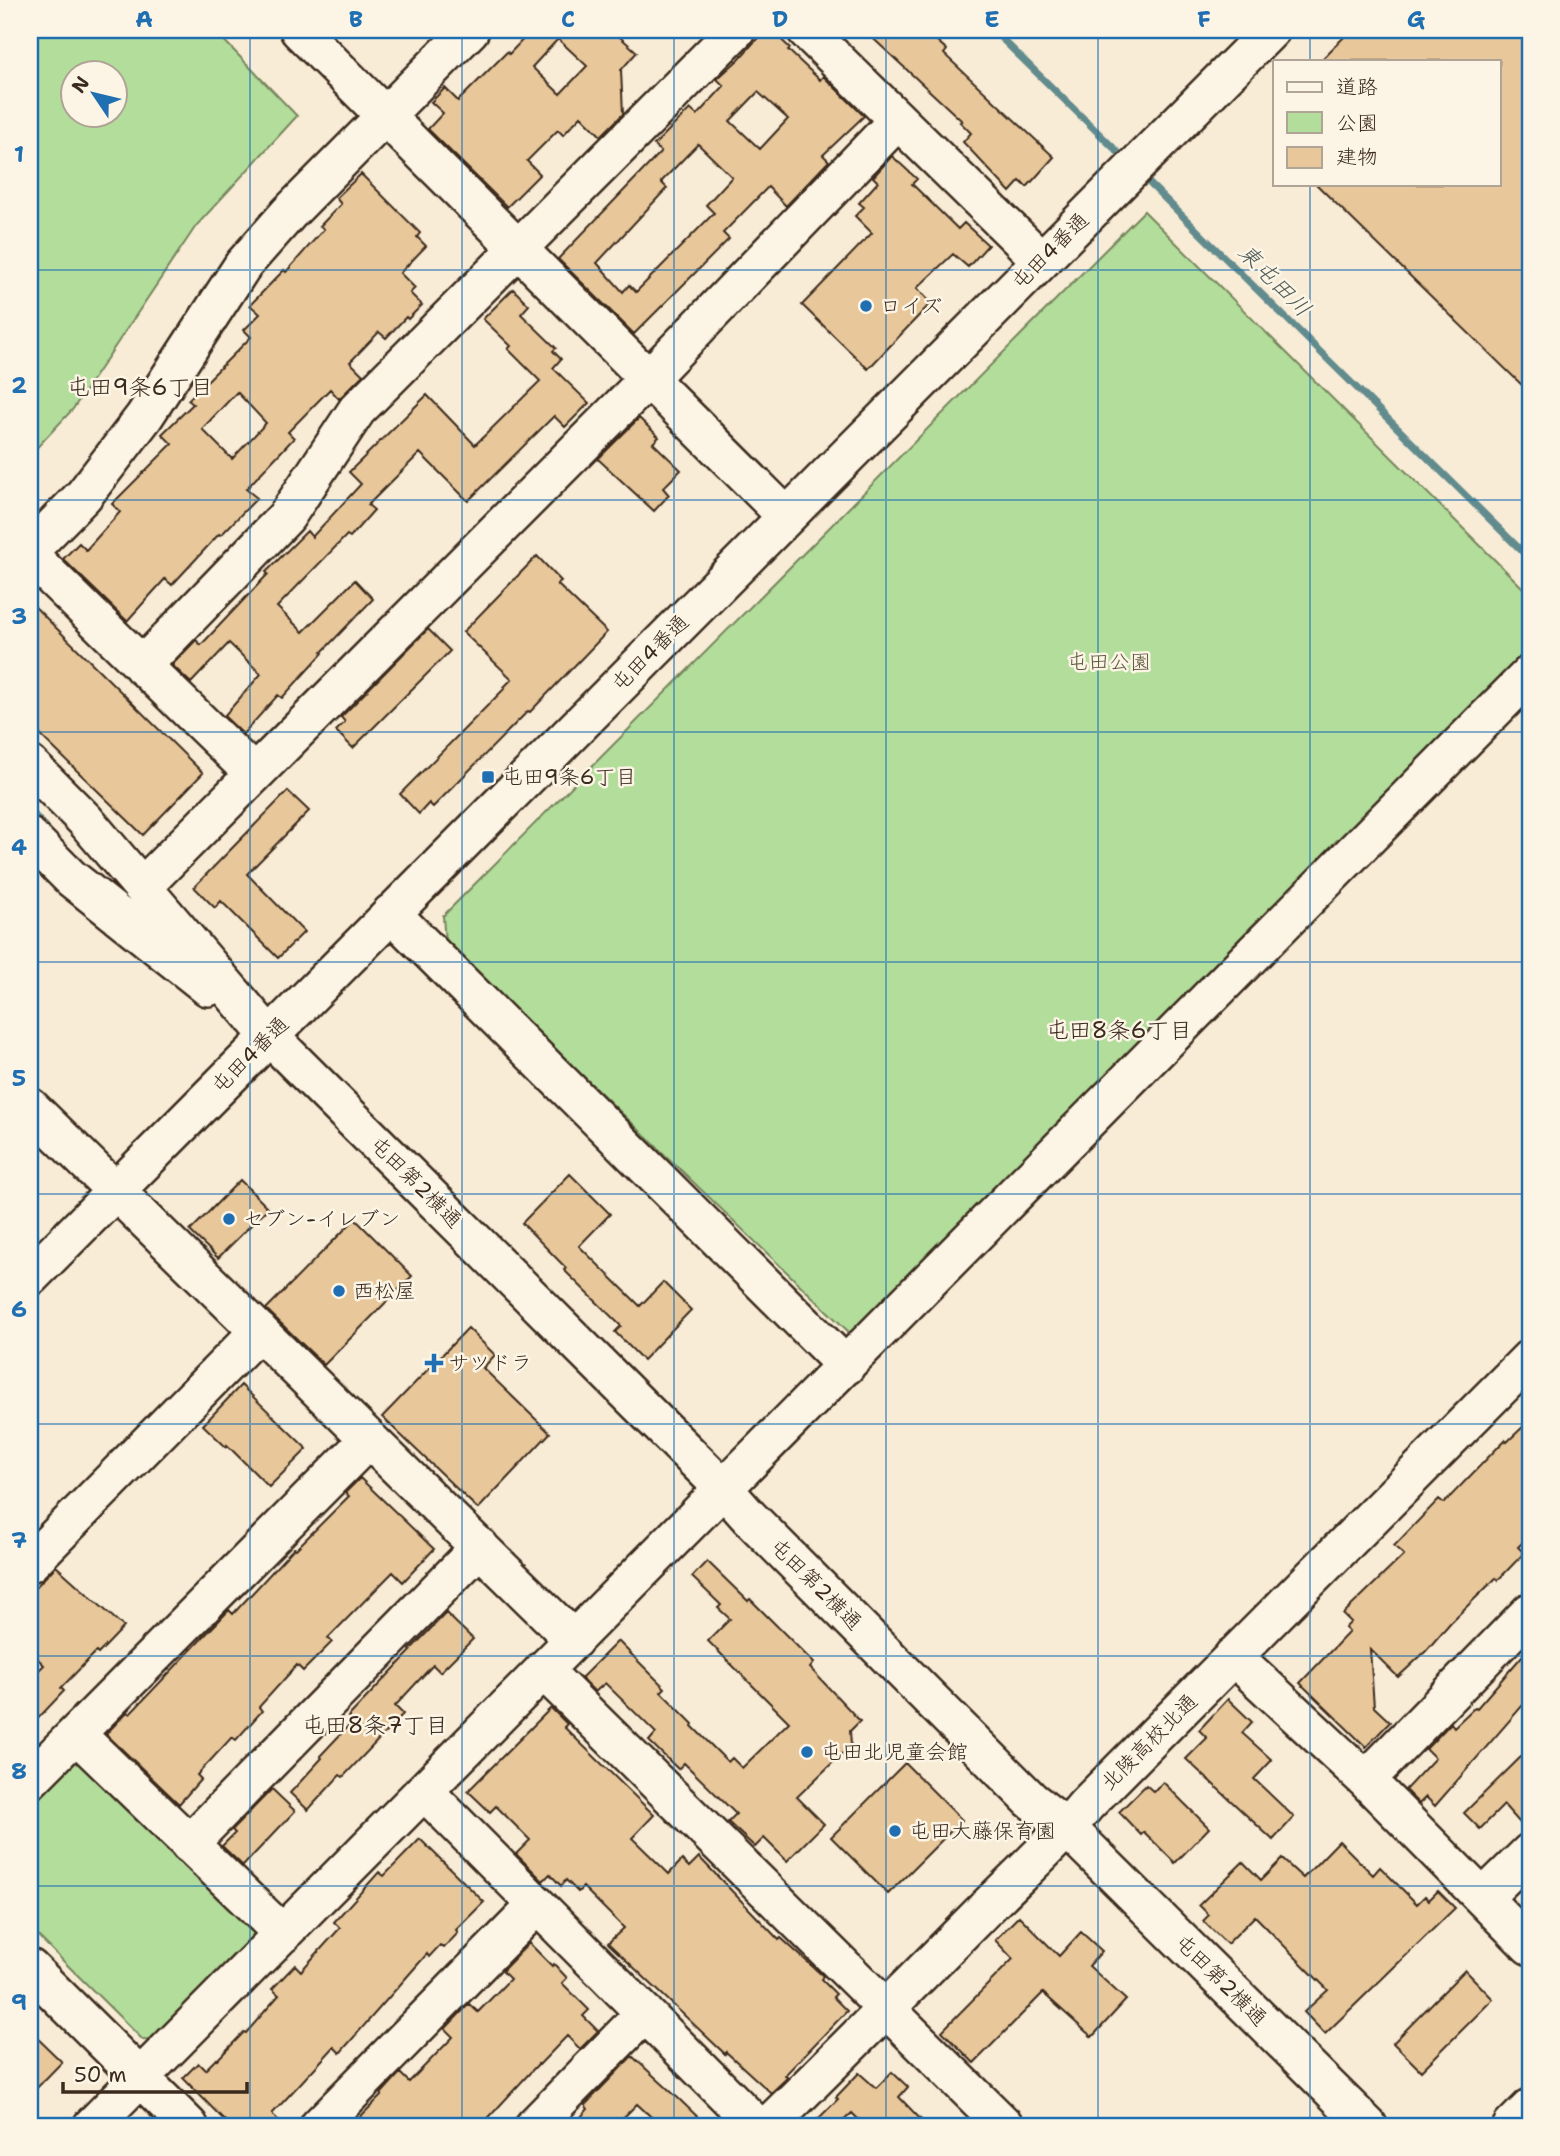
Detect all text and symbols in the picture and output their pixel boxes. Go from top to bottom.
text: A [135,4,153,34]
text: B [349,4,363,34]
text: C [561,4,575,34]
text: D [772,4,788,34]
text: E [984,4,1000,34]
text: F [1197,4,1211,34]
text: G [1407,4,1426,34]
north arrow [60,60,130,130]
legend [1273,60,1500,186]
text: N [66,71,95,98]
text: 道路 [1336,73,1378,101]
text: 公園 [1336,109,1378,137]
text: 1 [14,139,24,169]
text: 建物 [1336,143,1378,171]
street label: 屯田4番通 [1005,206,1095,296]
water label: 東屯田川 [1232,237,1318,323]
place label: ロイズ [880,292,942,320]
marker: ロイズ [858,298,874,314]
text: 2 [11,370,27,400]
district label: 屯田9条6丁目 [66,372,214,402]
text: 3 [11,601,27,631]
street label: 屯田4番通 [605,608,695,698]
park label: 屯田公園 [1067,648,1151,676]
place label: 屯田9条6丁目 [502,763,636,791]
marker: 屯田9条6丁目 [480,769,496,785]
text: 4 [11,832,27,862]
street label: 屯田4番通 [205,1010,295,1100]
district label: 屯田8条6丁目 [1045,1015,1193,1045]
text: 5 [12,1063,26,1093]
street label: 屯田第2横通 [364,1130,468,1234]
place label: セブン-イレブン [243,1205,400,1233]
marker: セブン-イレブン [221,1211,237,1227]
place label: 西松屋 [353,1277,416,1305]
marker: 西松屋 [331,1283,347,1299]
text: 6 [11,1294,27,1324]
place label: サツドラ [448,1349,532,1377]
marker: サツドラ [426,1355,442,1371]
text: 7 [11,1525,27,1555]
street label: 屯田第2横通 [764,1532,868,1636]
street label: 北陵高校北通 [1095,1688,1203,1796]
district label: 屯田8条7丁目 [301,1710,449,1740]
place label: 屯田北児童会館 [821,1738,968,1766]
marker: 屯田北児童会館 [799,1744,815,1760]
text: 8 [11,1756,27,1786]
place label: 屯田大藤保育園 [909,1817,1056,1845]
marker: 屯田大藤保育園 [887,1823,903,1839]
street label: 屯田第2横通 [1169,1928,1273,2032]
text: 9 [11,1987,27,2017]
scale bar [63,2051,247,2095]
text: 50 m [74,2061,127,2089]

